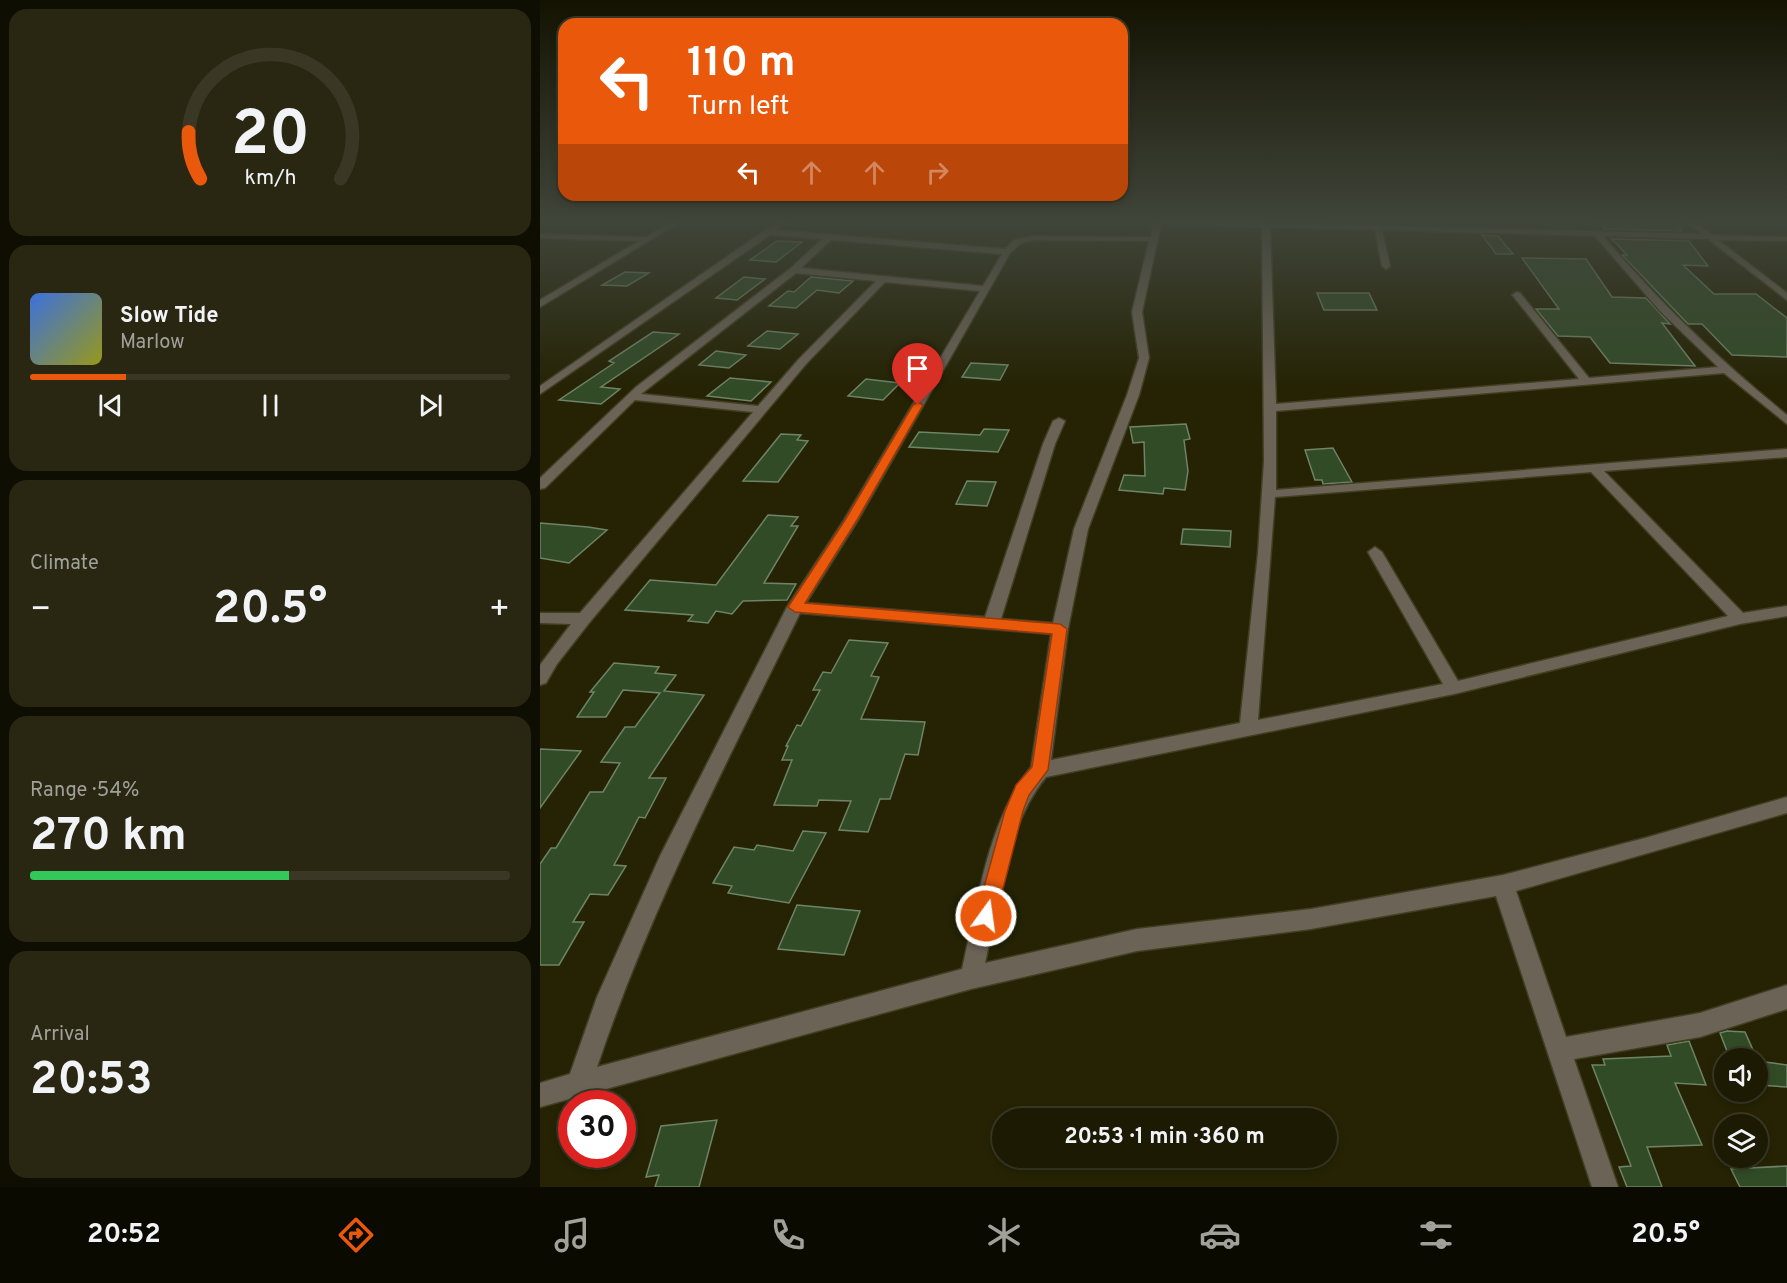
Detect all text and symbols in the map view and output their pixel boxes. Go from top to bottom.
text: 110 m [687,38,796,91]
icon: left [588,42,666,120]
text: Turn left [687,90,789,124]
text: 20 [230,98,310,177]
icon: left [732,156,765,189]
icon: ahead [795,156,828,189]
icon: ahead [858,156,891,189]
icon: right [921,156,954,189]
text: km/h [244,166,296,193]
text: Slow Tide [120,303,219,330]
text: Marlow [120,330,184,356]
pin [892,343,943,405]
icon: arrive [901,352,934,385]
icon: previous [94,389,127,422]
icon: pause [254,389,287,422]
icon: next [414,389,447,422]
text: Climate [30,551,99,577]
text: 20.5° [213,582,327,639]
text: − [30,590,51,632]
text: + [489,590,510,632]
text: Range · 54% [30,778,139,804]
text: 270 km [30,809,187,866]
position arrow [954,884,1018,948]
text: Arrival [30,1022,90,1048]
map controls [1714,1048,1768,1168]
button: sound [1714,1048,1768,1102]
text: 20:53 [30,1053,153,1110]
speed limit sign: 30 [558,1090,636,1168]
button: layers [1714,1114,1768,1168]
text: 20:53 · 1 min · 360 m [1064,1124,1265,1151]
icon: directions [335,1214,377,1256]
icon: music [551,1214,593,1256]
icon: phone [767,1214,809,1256]
icon: climate [983,1214,1025,1256]
icon: car [1199,1214,1241,1256]
icon: filters [1415,1214,1457,1256]
text: 20:52 [87,1218,161,1252]
text: 20.5° [1631,1218,1700,1252]

